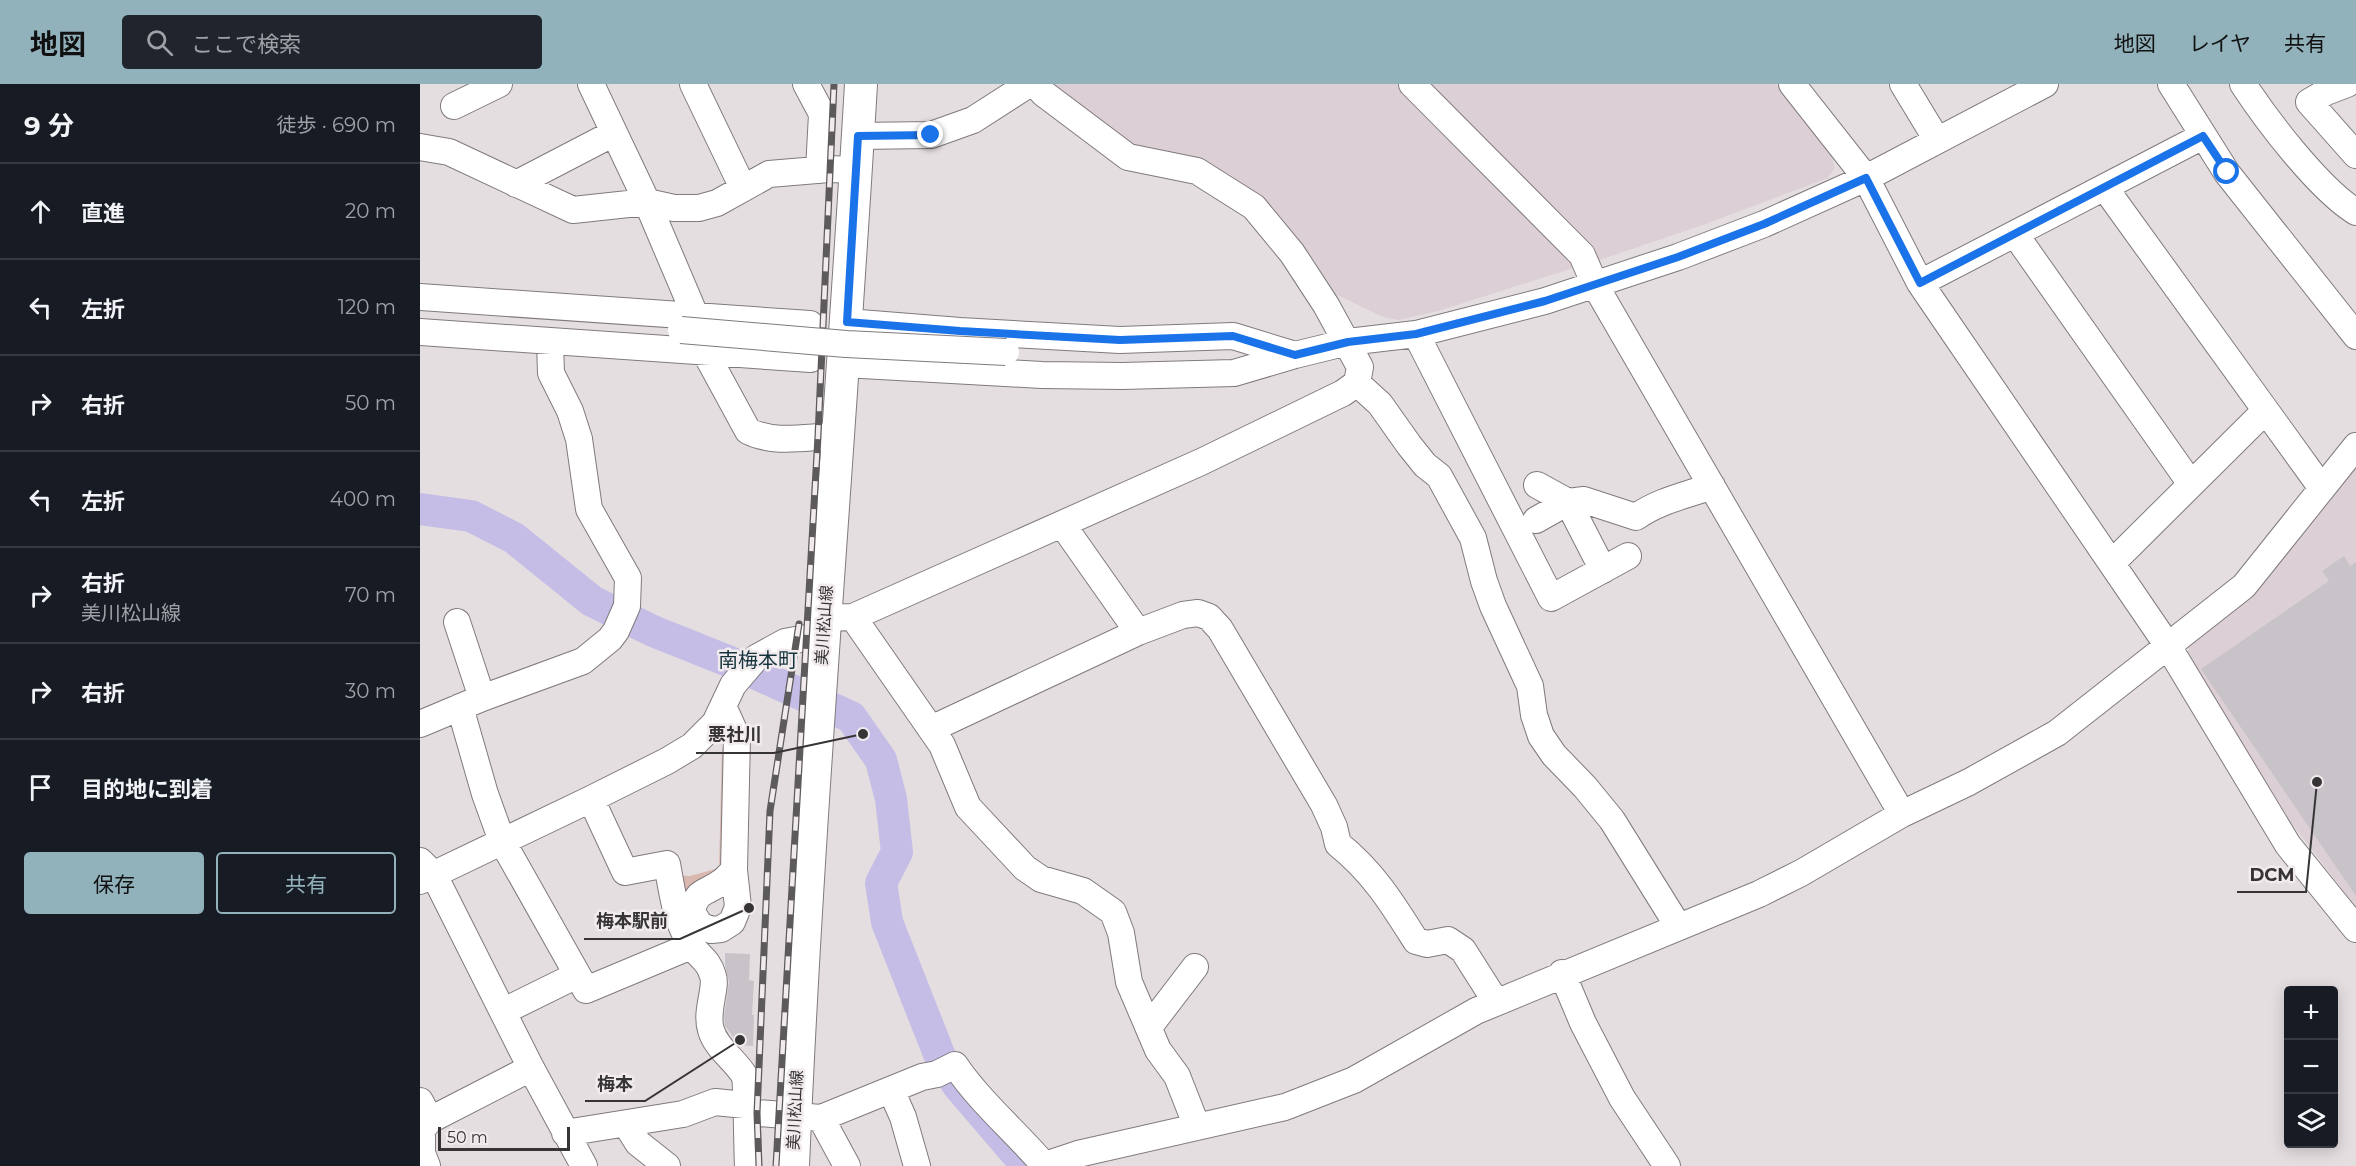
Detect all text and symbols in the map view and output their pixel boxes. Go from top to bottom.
search box [122,15,542,69]
icon: search [143,26,176,59]
text: 地図 [30,27,86,61]
text: ここで検索 [191,31,301,58]
text: 地図 [2114,31,2156,56]
text: レイヤ [2189,31,2251,56]
text: 共有 [2284,31,2326,56]
text: 9 分 [24,110,74,142]
text: 徒歩 · 690 m [276,113,396,137]
route end [917,121,943,147]
route start [2213,158,2239,184]
icon: ahead [24,195,57,228]
text: 20 m [345,199,396,223]
text: 直進 [81,200,125,227]
icon: left [24,291,57,324]
text: 120 m [338,295,396,319]
text: 左折 [81,296,125,323]
icon: right [24,387,57,420]
text: 50 m [345,391,396,415]
text: 右折 [81,392,125,419]
icon: left [24,483,57,516]
text: 400 m [330,487,396,511]
text: 左折 [81,488,125,515]
text: 右折 [81,570,125,597]
icon: right [24,579,57,612]
text: 70 m [345,583,396,607]
street label: 美川松山線 [812,584,836,666]
text: 美川松山線 [81,601,181,625]
district label: 南梅本町 [718,648,798,672]
icon: right [24,675,57,708]
text: 30 m [345,679,396,703]
text: 右折 [81,680,125,707]
callout: 悪社川 [696,717,774,753]
text: 悪社川 [708,724,762,746]
icon: arrive [24,771,57,804]
text: 目的地に到着 [81,776,213,803]
button: 保存 [24,852,204,914]
button: 共有 [216,852,396,914]
callout: DCM [2237,856,2306,892]
text: DCM [2249,864,2295,886]
callout: 梅本駅前 [584,903,680,939]
text: 梅本駅前 [596,910,668,932]
map controls [2284,986,2338,1148]
button: + [2284,986,2338,1040]
button: − [2284,1040,2338,1094]
callout: 梅本 [585,1065,645,1101]
street label: 美川松山線 [783,1070,807,1150]
text: 梅本 [597,1073,633,1095]
button: layers [2284,1094,2338,1148]
scale bar [438,1124,570,1152]
text: 50 m [447,1128,488,1147]

